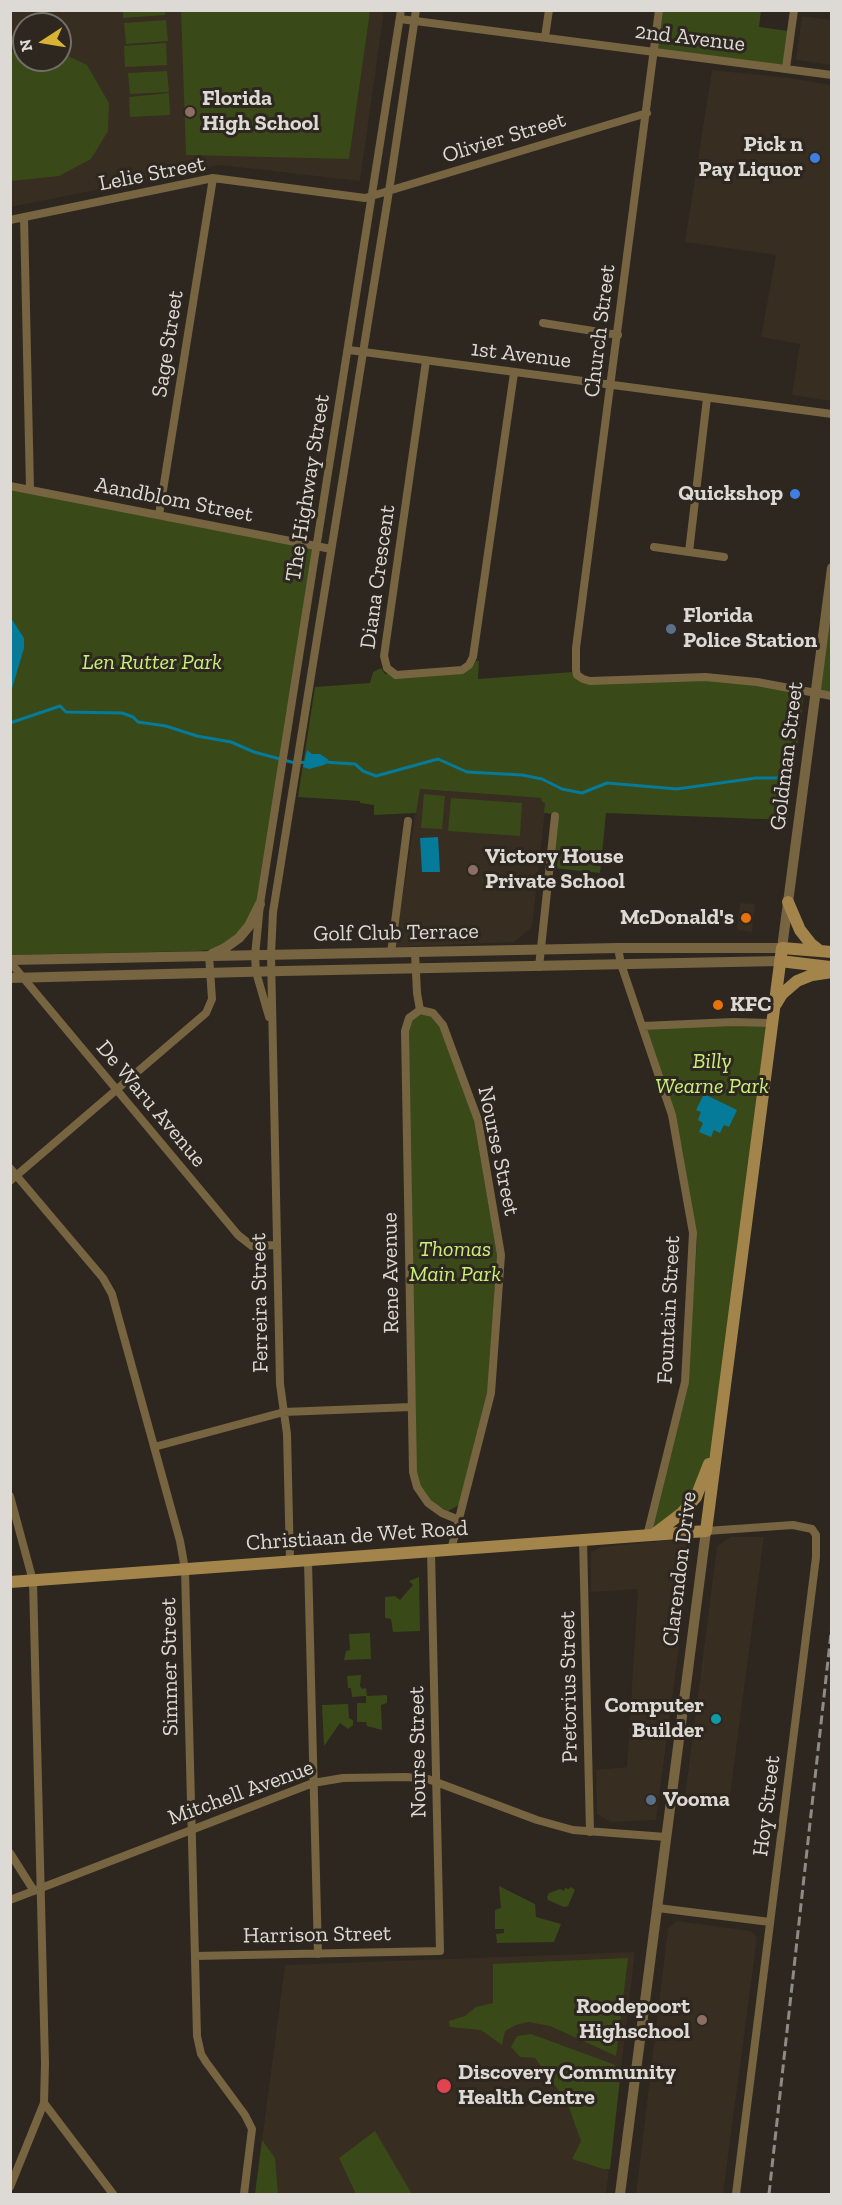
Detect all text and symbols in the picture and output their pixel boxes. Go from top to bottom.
north arrow [12,12,72,72]
street label: 2nd Avenue [633,18,747,58]
text: N [15,38,36,53]
place label: Florida High School [202,86,319,138]
marker: Florida High School [183,105,197,119]
street label: Olivier Street [439,107,569,169]
place label: Pick n Pay Liquor [698,132,803,184]
street label: Lelie Street [97,151,207,197]
marker: Pick n Pay Liquor [808,151,822,165]
street label: Church Street [579,263,621,399]
street label: Sage Street [147,289,189,399]
street label: 1st Avenue [469,336,573,374]
street label: The Highway Street [280,392,336,584]
street label: Aandblom Street [93,472,255,528]
place label: Quickshop [678,481,783,507]
marker: Quickshop [788,487,802,501]
street label: Diana Crescent [355,503,401,651]
place label: Florida Police Station [683,603,817,654]
marker: Florida Police Station [664,622,678,636]
park label: Len Rutter Park [82,650,222,676]
street label: Goldman Street [765,680,809,832]
place label: Victory House Private School [485,844,625,896]
marker: Victory House Private School [466,863,480,877]
place label: McDonald's [620,905,734,931]
marker: McDonald's [739,911,753,925]
street label: Golf Club Terrace [313,918,479,948]
place label: KFC [730,992,771,1018]
marker: KFC [711,998,725,1012]
street label: De Waru Avenue [90,1035,212,1173]
park label: Billy Wearne Park [655,1049,769,1100]
street label: Nourse Street [471,1084,525,1218]
street label: Rene Avenue [377,1212,405,1334]
street label: Ferreira Street [246,1233,274,1373]
street label: Fountain Street [652,1235,686,1385]
park label: Thomas Main Park [409,1237,501,1288]
street label: Clarendon Drive [657,1490,703,1648]
street label: Christiaan de Wet Road [245,1515,469,1557]
street label: Simmer Street [156,1598,184,1736]
street label: Pretorius Street [554,1611,584,1763]
street label: Nourse Street [404,1686,432,1818]
place label: Computer Builder [605,1693,704,1744]
marker: Computer Builder [709,1712,723,1726]
street label: Mitchell Avenue [165,1754,317,1832]
street label: Hoy Street [748,1754,786,1858]
place label: Vooma [663,1787,730,1813]
marker: Vooma [644,1793,658,1807]
street label: Harrison Street [243,1921,391,1949]
place label: Roodepoort Highschool [576,1994,690,2046]
marker: Roodepoort Highschool [695,2013,709,2027]
place label: Discovery Community Health Centre [458,2060,676,2112]
marker: Discovery Community Health Centre [435,2077,453,2095]

